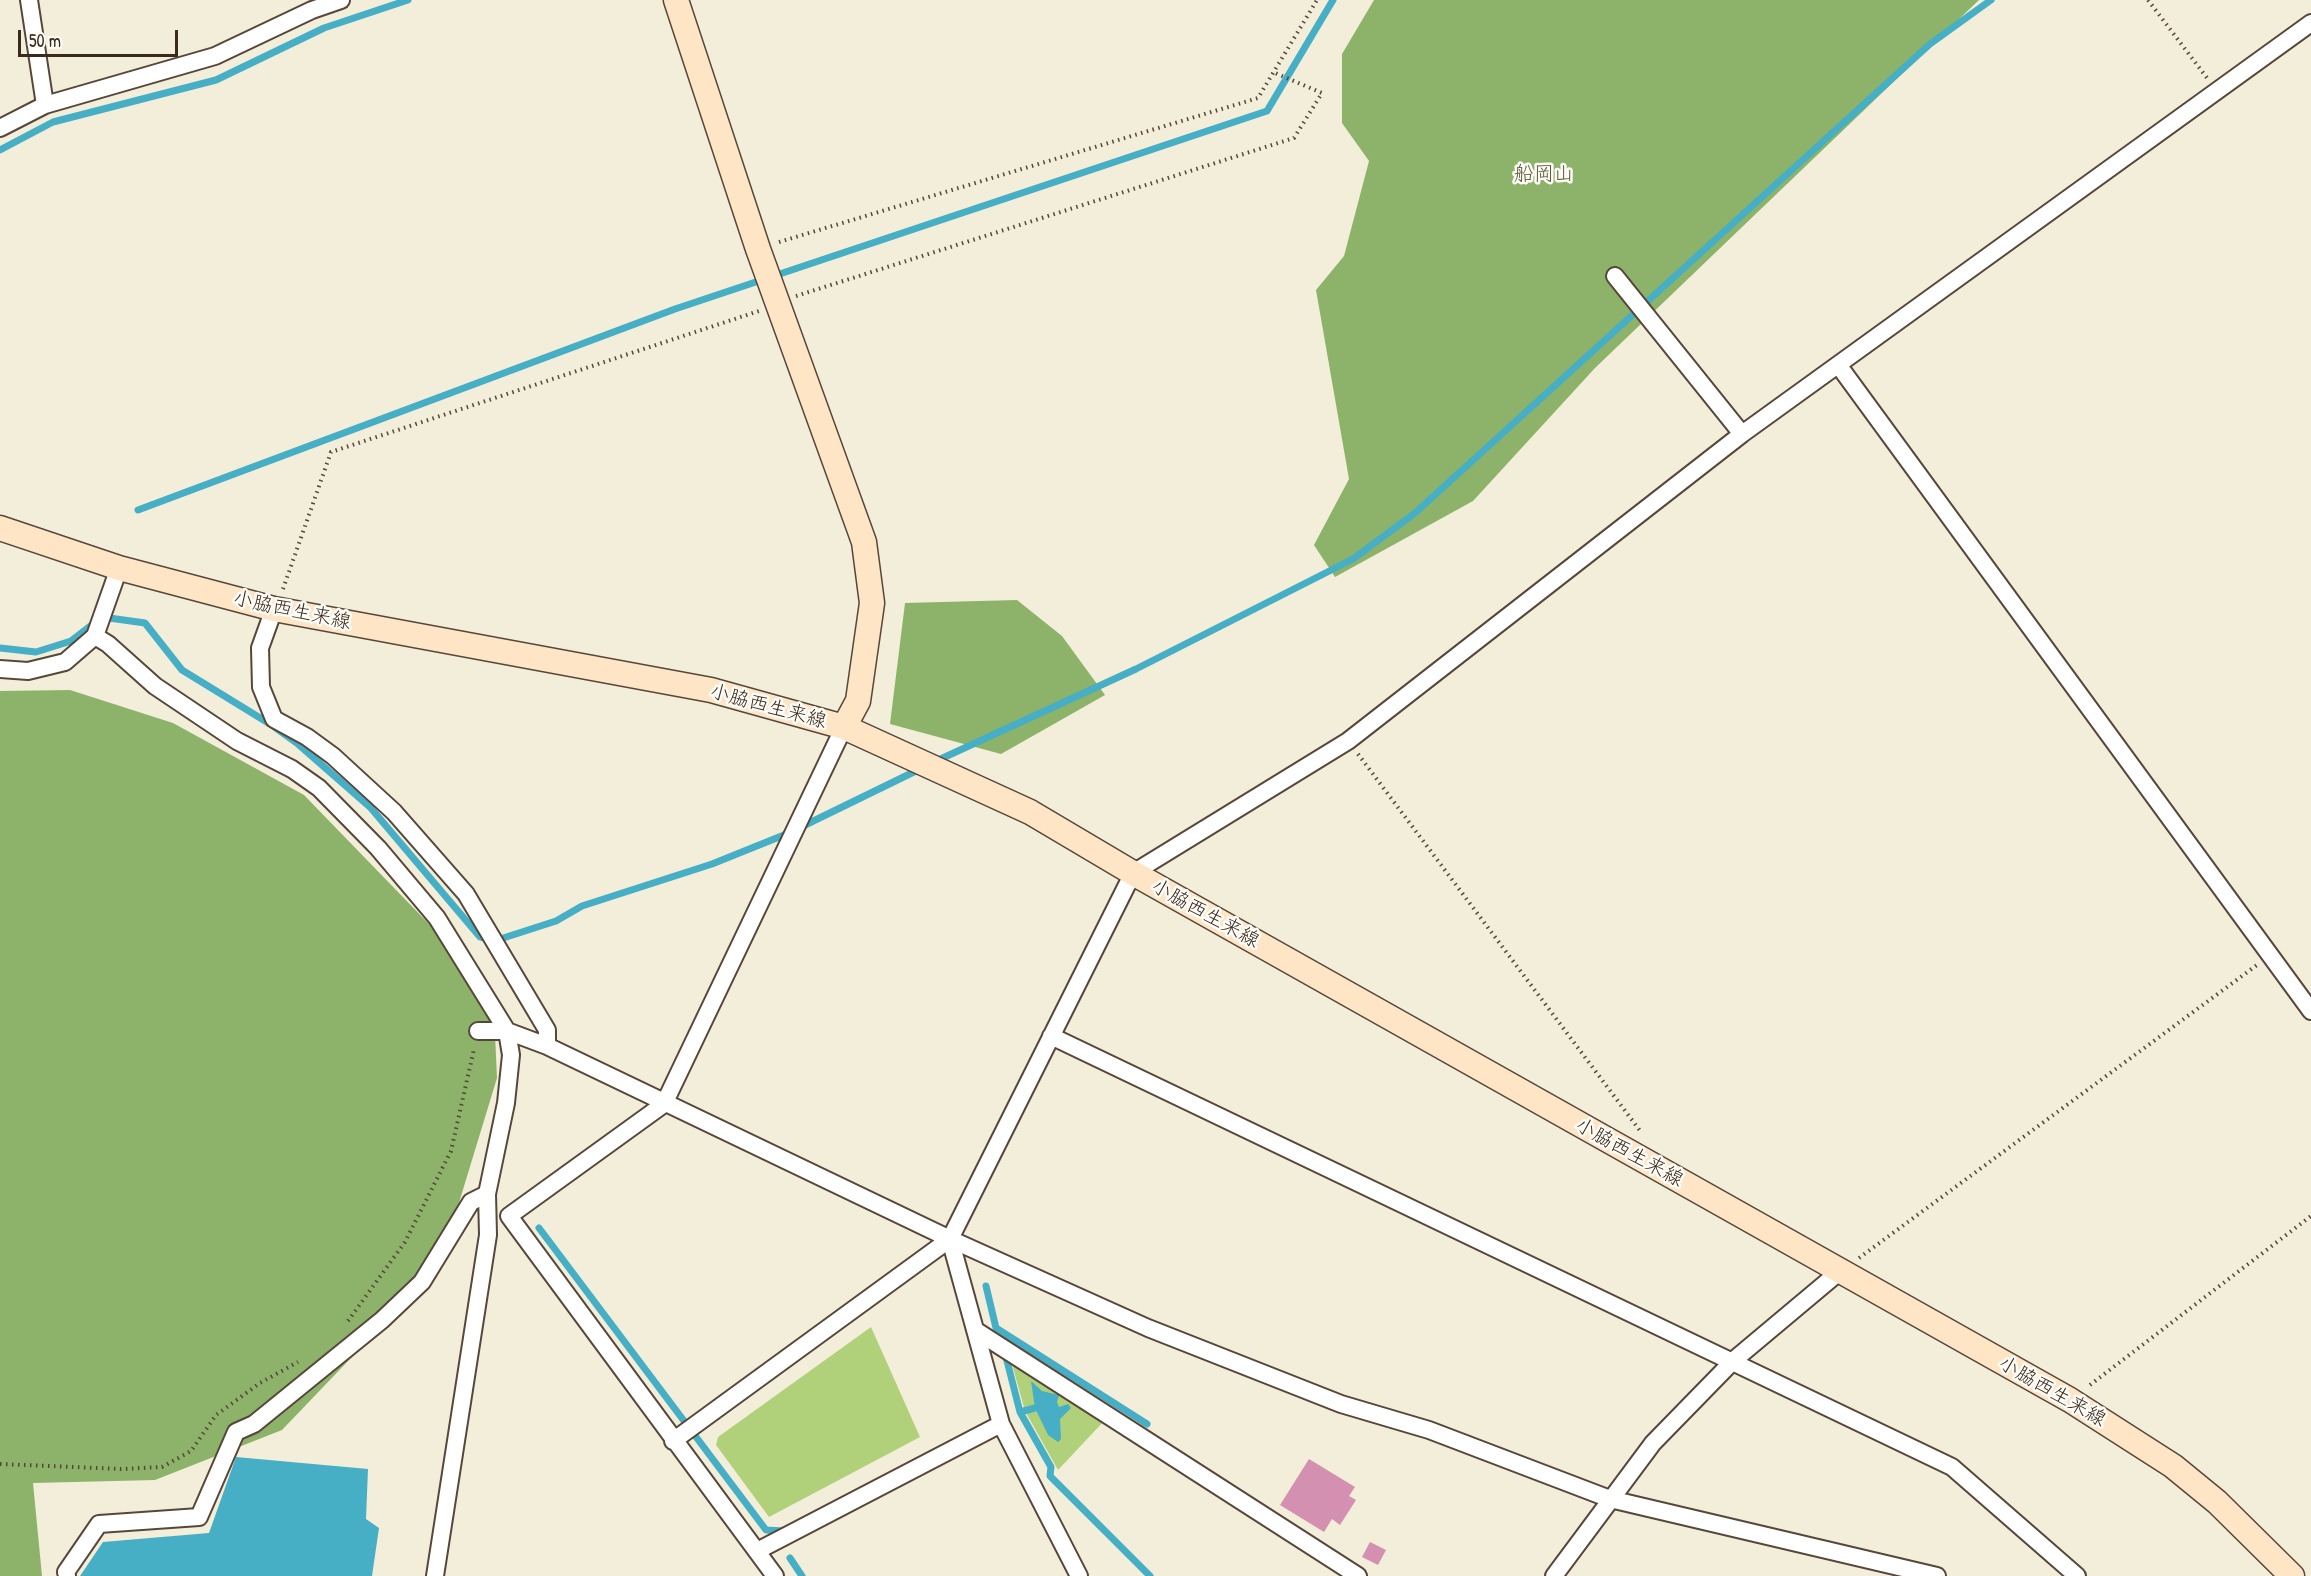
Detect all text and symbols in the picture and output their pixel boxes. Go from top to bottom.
scale bar [21,18,182,56]
text: 50 m [29,28,61,53]
park label: 船岡山 [1514,163,1574,187]
street label: 小脇西生来線 [231,587,353,635]
street label: 小脇西生来線 [707,680,829,734]
street label: 小脇西生来線 [1147,874,1263,954]
street label: 小脇西生来線 [1571,1113,1687,1193]
street label: 小脇西生来線 [1994,1352,2110,1432]

